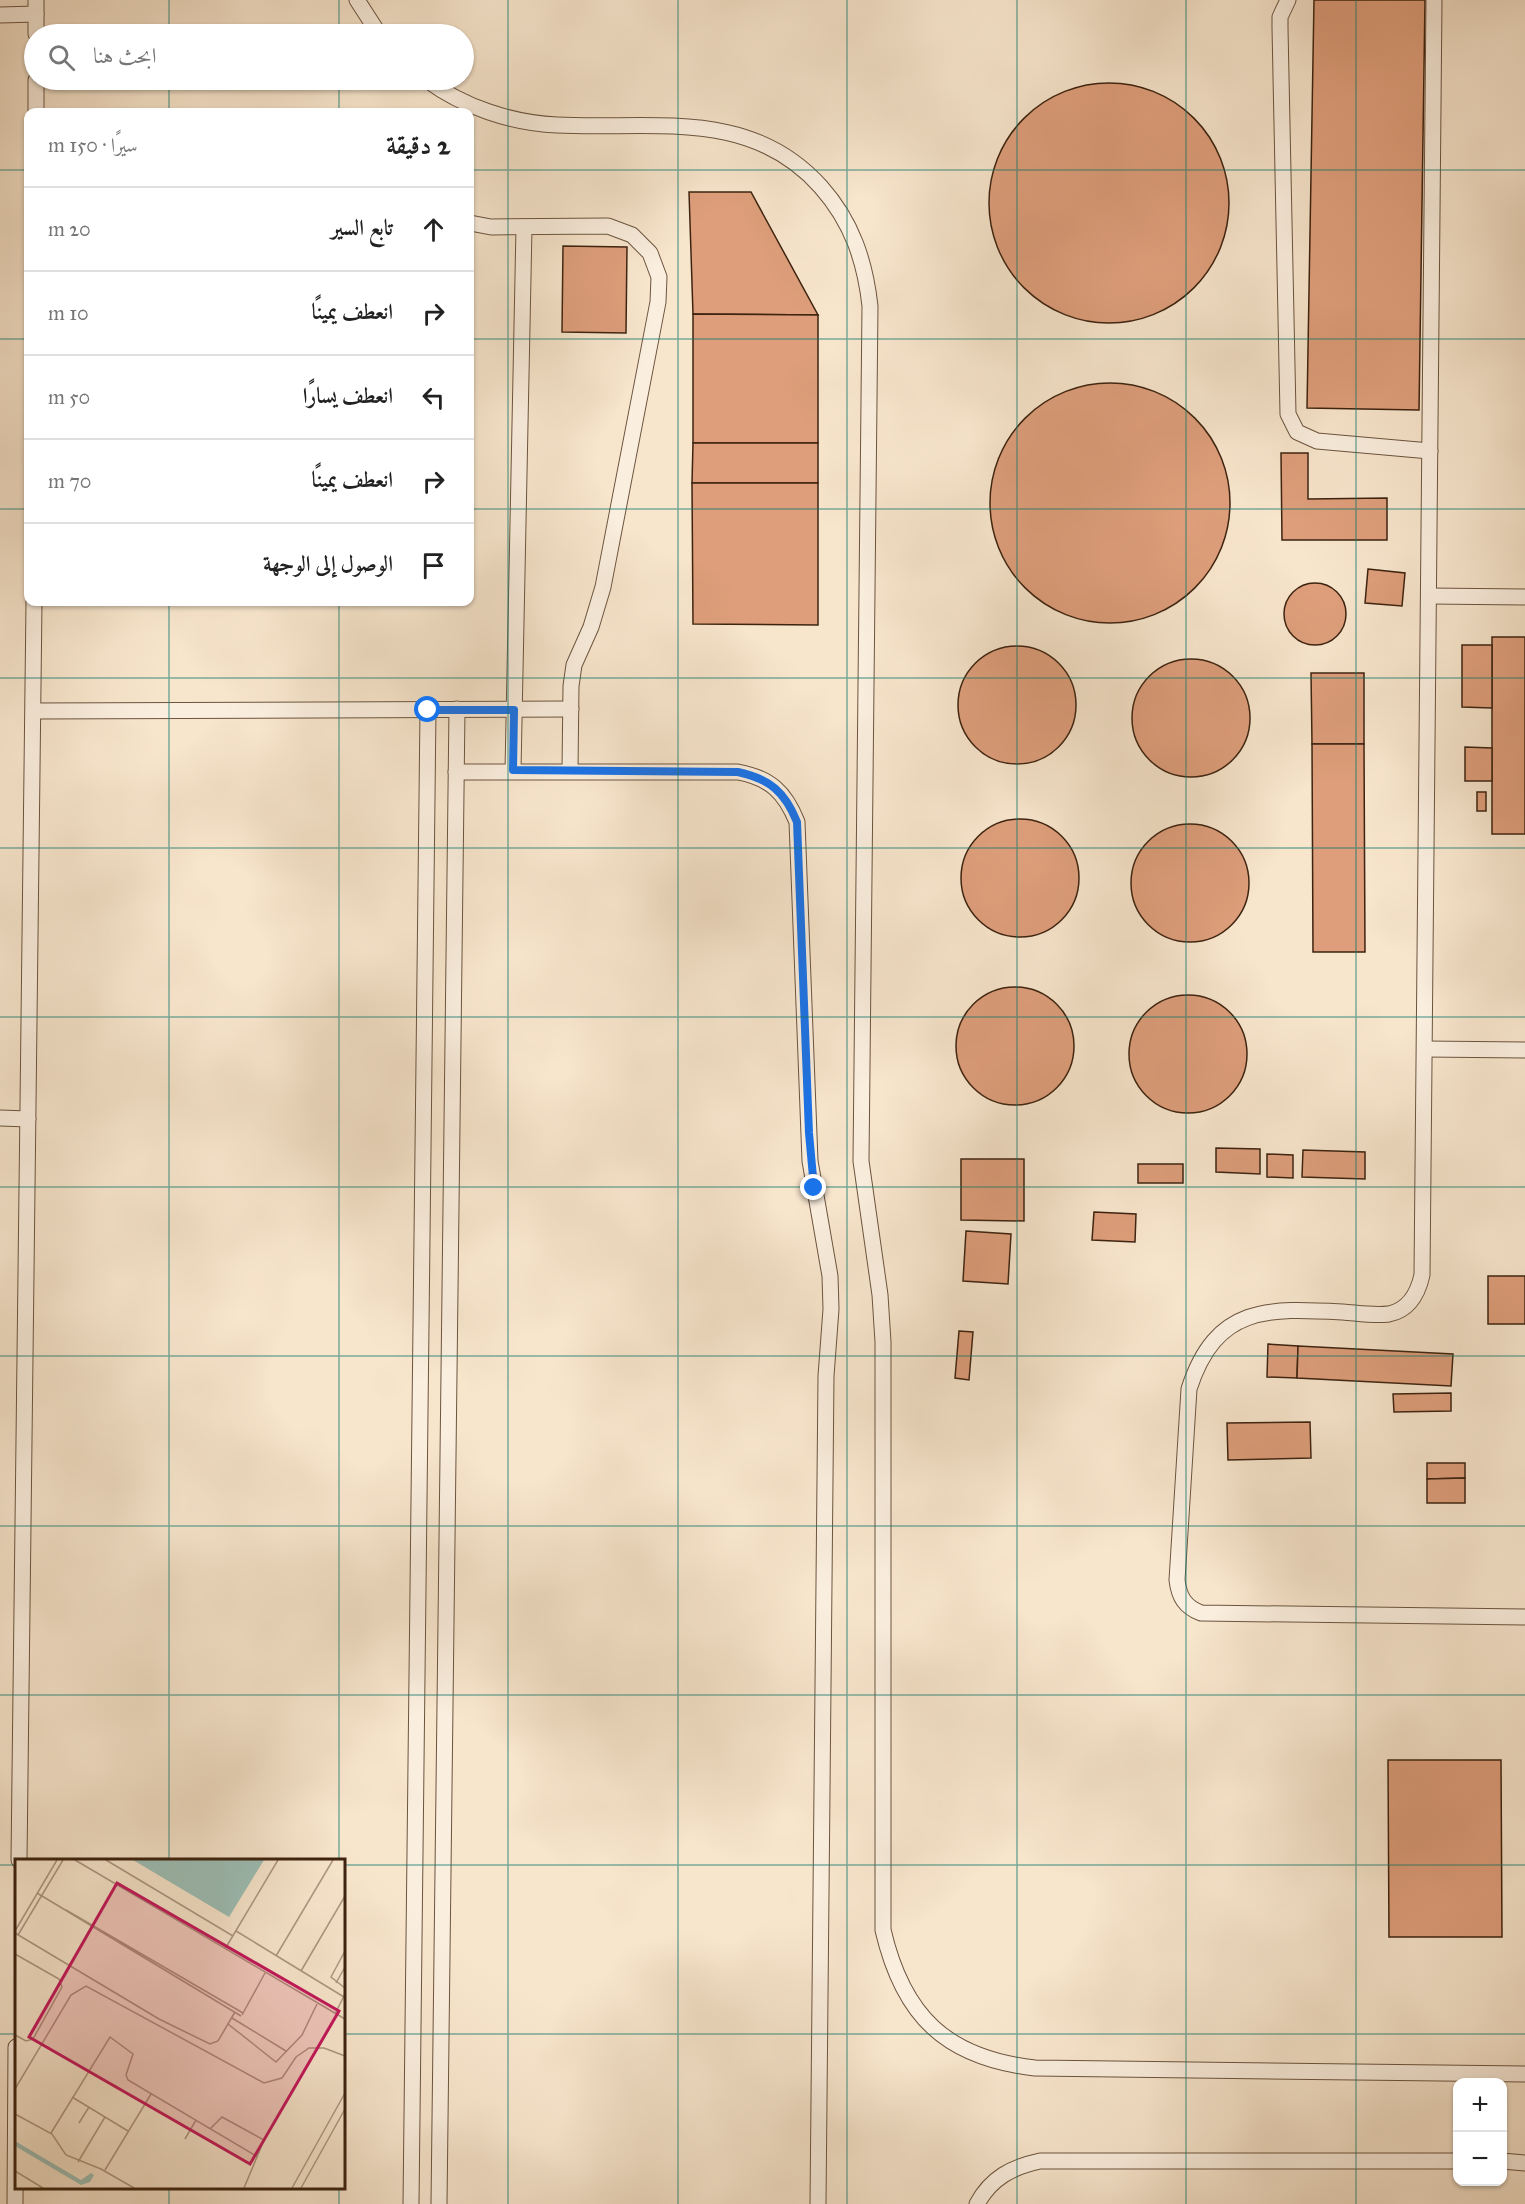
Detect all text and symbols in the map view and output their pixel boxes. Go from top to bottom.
search box [24,24,474,90]
icon: search [45,41,78,74]
text: ابحث هنا [93,42,156,69]
text: 2 دقيقة [386,129,450,161]
text: سيرًا · 150 m [48,133,138,157]
icon: ahead [417,213,450,246]
text: تابع السير [331,214,393,241]
text: 20 m [48,217,91,241]
icon: right [417,297,450,330]
text: انعطف يمينًا [312,298,393,325]
text: 10 m [48,301,89,325]
icon: left [417,381,450,414]
text: انعطف يسارًا [303,382,393,409]
text: 50 m [48,385,90,409]
icon: right [417,465,450,498]
text: انعطف يمينًا [312,466,393,493]
text: 70 m [48,469,91,493]
icon: arrive [417,549,450,582]
text: الوصول إلى الوجهة [263,550,393,577]
route start [414,696,440,722]
route end [800,1174,826,1200]
inset map [15,1859,345,2189]
map controls [1453,2078,1507,2186]
button: + [1453,2078,1507,2132]
button: − [1453,2132,1507,2186]

